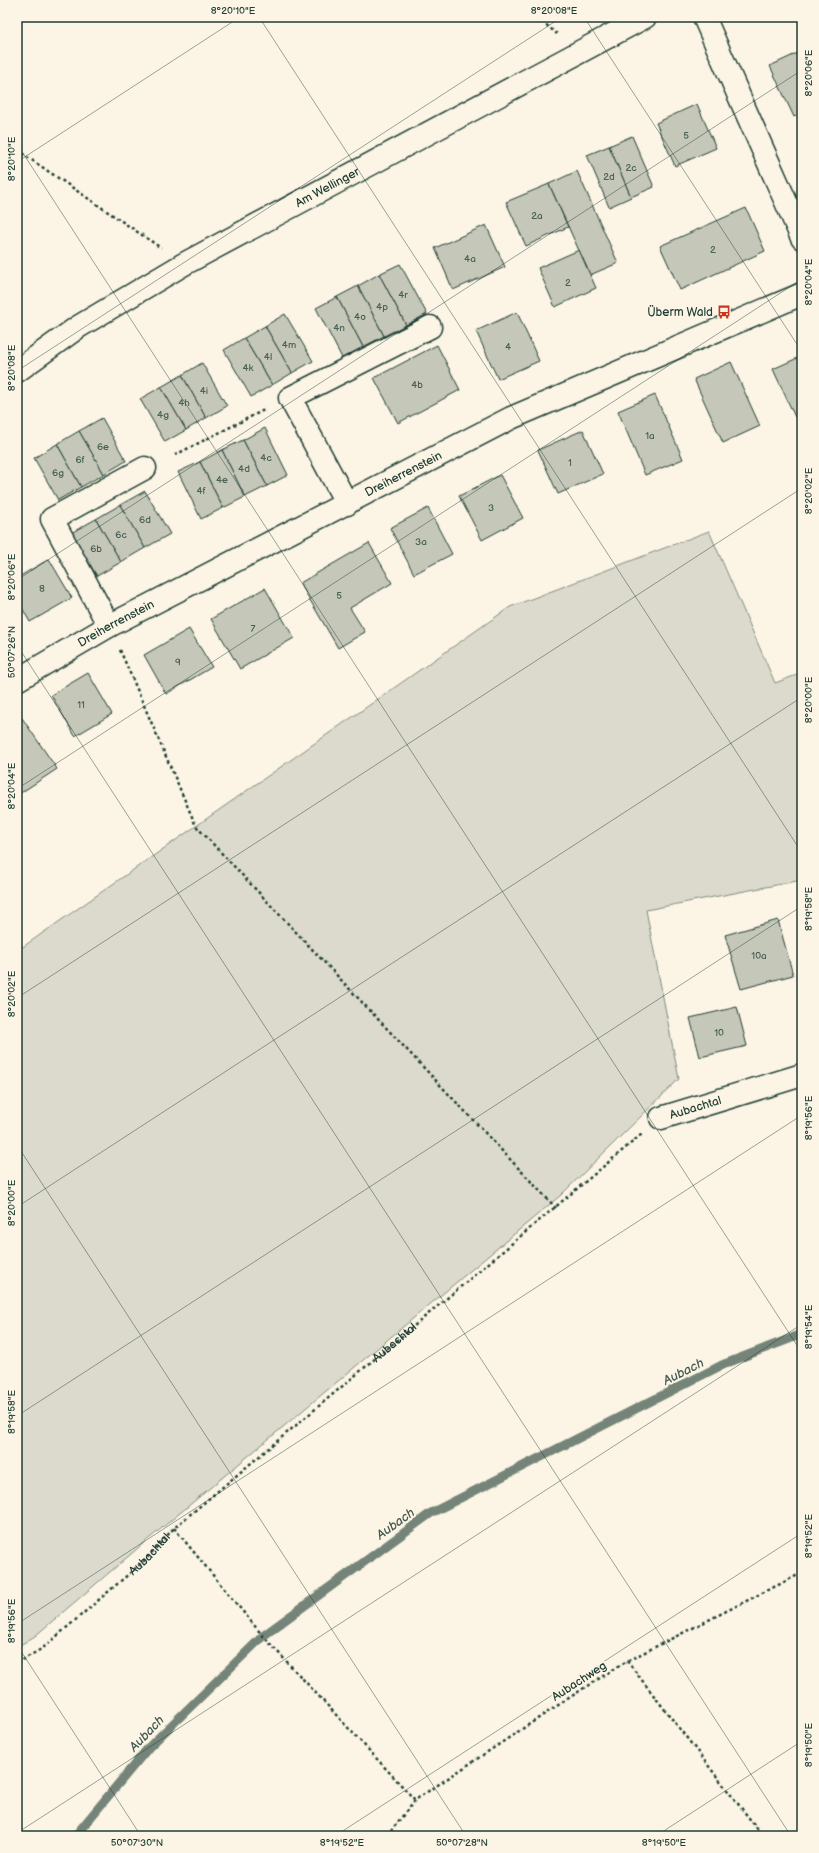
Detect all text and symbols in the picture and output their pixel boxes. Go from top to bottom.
text: 8°20'10"E [211,5,256,17]
text: 8°20'08"E [531,5,578,17]
text: 8°20'06"E [803,49,815,96]
house number: 5 [683,130,689,142]
text: 8°20'10"E [6,136,18,181]
house number: 2c [625,162,637,174]
street label: Am Wellinger [293,164,363,211]
house number: 2d [603,171,615,183]
house number: 2a [531,210,543,222]
house number: 2 [710,244,716,256]
house number: 4a [464,253,476,265]
text: 8°20'04"E [803,258,815,305]
house number: 2 [565,277,571,289]
house number: 4r [398,289,408,301]
house number: 4p [376,301,388,313]
place label: Überm Wald [647,304,713,320]
bus stop icon: Überm Wald [716,304,732,320]
house number: 4o [354,311,366,323]
house number: 4n [333,322,345,334]
house number: 4m [282,339,296,351]
house number: 4 [505,341,511,353]
text: 8°20'08"E [6,344,18,391]
house number: 4l [264,351,272,363]
house number: 4k [243,362,254,374]
house number: 4b [411,379,423,391]
house number: 4i [200,385,208,397]
house number: 4h [178,397,190,409]
house number: 4g [157,409,169,421]
house number: 1a [645,430,655,442]
house number: 6e [97,441,109,453]
street label: Dreiherrenstein [362,448,445,500]
house number: 4c [260,452,272,464]
house number: 6f [75,454,85,466]
house number: 1 [568,457,572,469]
house number: 4d [238,463,250,475]
house number: 6g [52,467,64,479]
text: 8°20'02"E [803,467,815,514]
house number: 4e [216,474,228,486]
house number: 4f [196,485,206,497]
house number: 3 [488,502,494,514]
house number: 6d [139,514,151,526]
house number: 6c [115,529,127,541]
house number: 3a [415,536,427,548]
house number: 6b [90,543,102,555]
text: 8°20'06"E [6,553,18,600]
house number: 8 [39,583,45,595]
house number: 5 [336,590,342,602]
street label: Dreiherrenstein [75,597,157,651]
house number: 7 [251,623,256,635]
text: 50°07'26"N [6,626,18,678]
house number: 9 [175,656,181,668]
text: 8°20'00"E [803,676,815,723]
house number: 11 [77,699,85,711]
text: 8°20'04"E [6,762,18,809]
text: 8°19'58"E [803,886,815,931]
house number: 10a [751,950,767,962]
text: 8°20'02"E [6,970,18,1017]
house number: 10 [714,1027,724,1039]
street label: Aubachtal [668,1093,723,1123]
text: 8°19'56"E [803,1095,815,1140]
text: 8°20'00"E [6,1179,18,1226]
text: 8°19'54"E [803,1304,815,1349]
street label: Aubachtal [369,1320,420,1366]
water label: Aubach [659,1355,707,1389]
text: 8°19'58"E [6,1389,18,1434]
water label: Aubach [372,1504,418,1544]
text: 8°19'52"E [803,1513,815,1558]
street label: Aubachtal [126,1530,174,1579]
text: 8°19'56"E [6,1598,18,1643]
street label: Aubachweg [549,1658,610,1705]
water label: Aubach [125,1712,168,1756]
text: 8°19'50"E [803,1722,815,1767]
text: 50°07'30"N [111,1837,163,1849]
text: 8°19'52"E [320,1837,365,1849]
text: 50°07'28"N [436,1837,488,1849]
text: 8°19'50"E [642,1837,687,1849]

